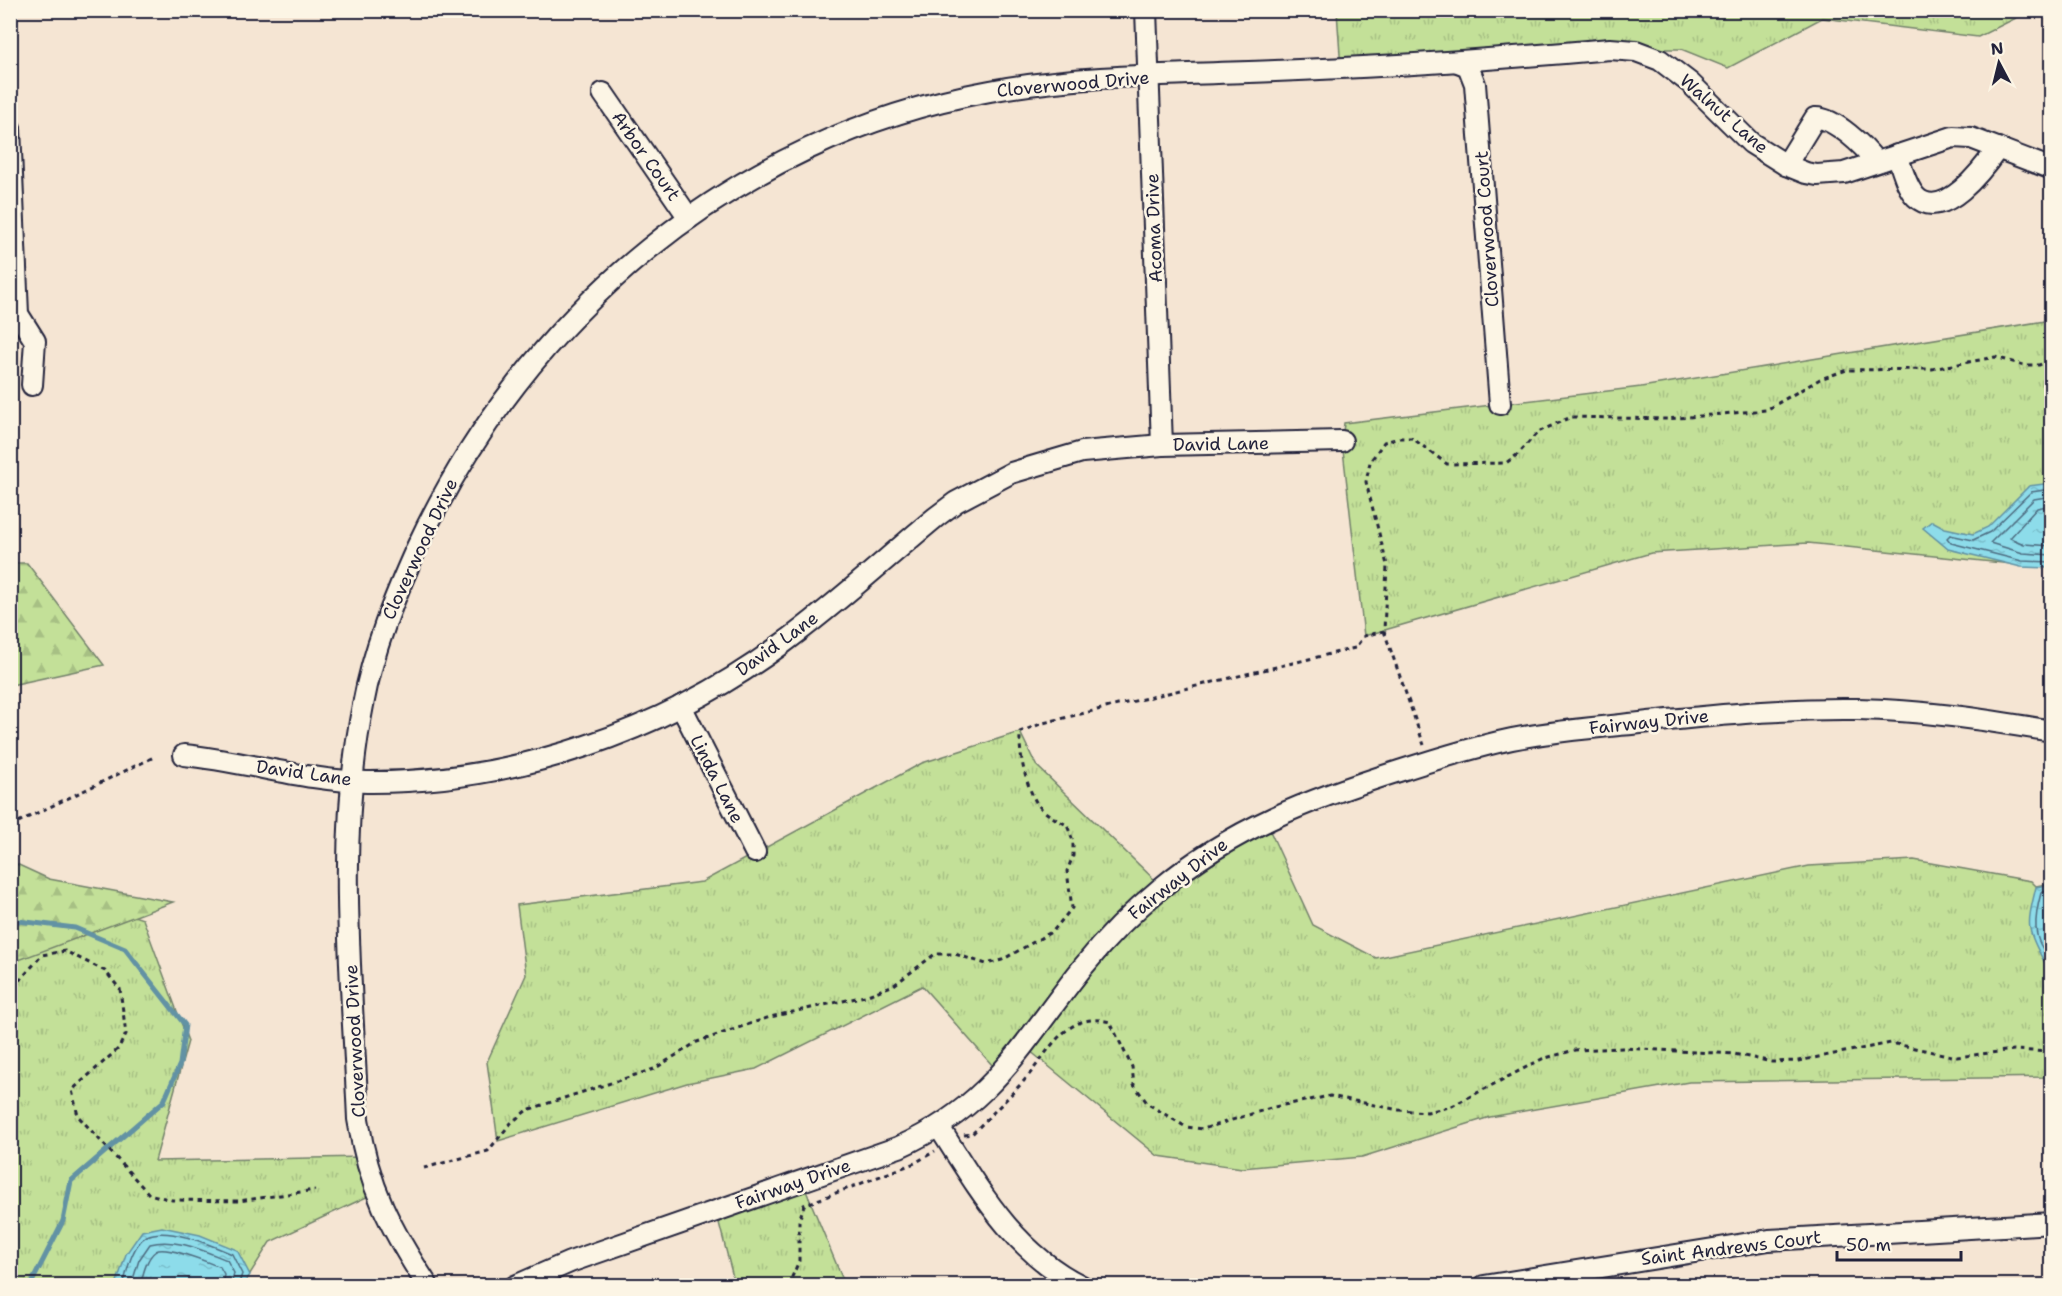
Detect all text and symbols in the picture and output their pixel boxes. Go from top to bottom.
north arrow [1969,33,2029,93]
text: N [1990,37,2005,60]
street label: Cloverwood Drive [996,65,1150,103]
street label: Walnut Lane [1675,69,1773,159]
street label: Arbor Court [606,106,686,206]
street label: Cloverwood Court [1470,150,1504,308]
street label: Acoma Drive [1140,173,1168,283]
street label: David Lane [1173,431,1269,457]
street label: Cloverwood Drive [377,474,463,624]
street label: David Lane [731,606,823,682]
street label: Fairway Drive [1588,704,1710,740]
street label: Linda Lane [685,731,749,827]
street label: David Lane [255,754,353,792]
street label: Fairway Drive [1123,833,1233,925]
street label: Cloverwood Drive [339,964,371,1118]
street label: Fairway Drive [732,1153,854,1215]
scale bar [1837,1224,1962,1262]
street label: Saint Andrews Court [1640,1225,1823,1271]
text: 50 m [1846,1233,1891,1257]

